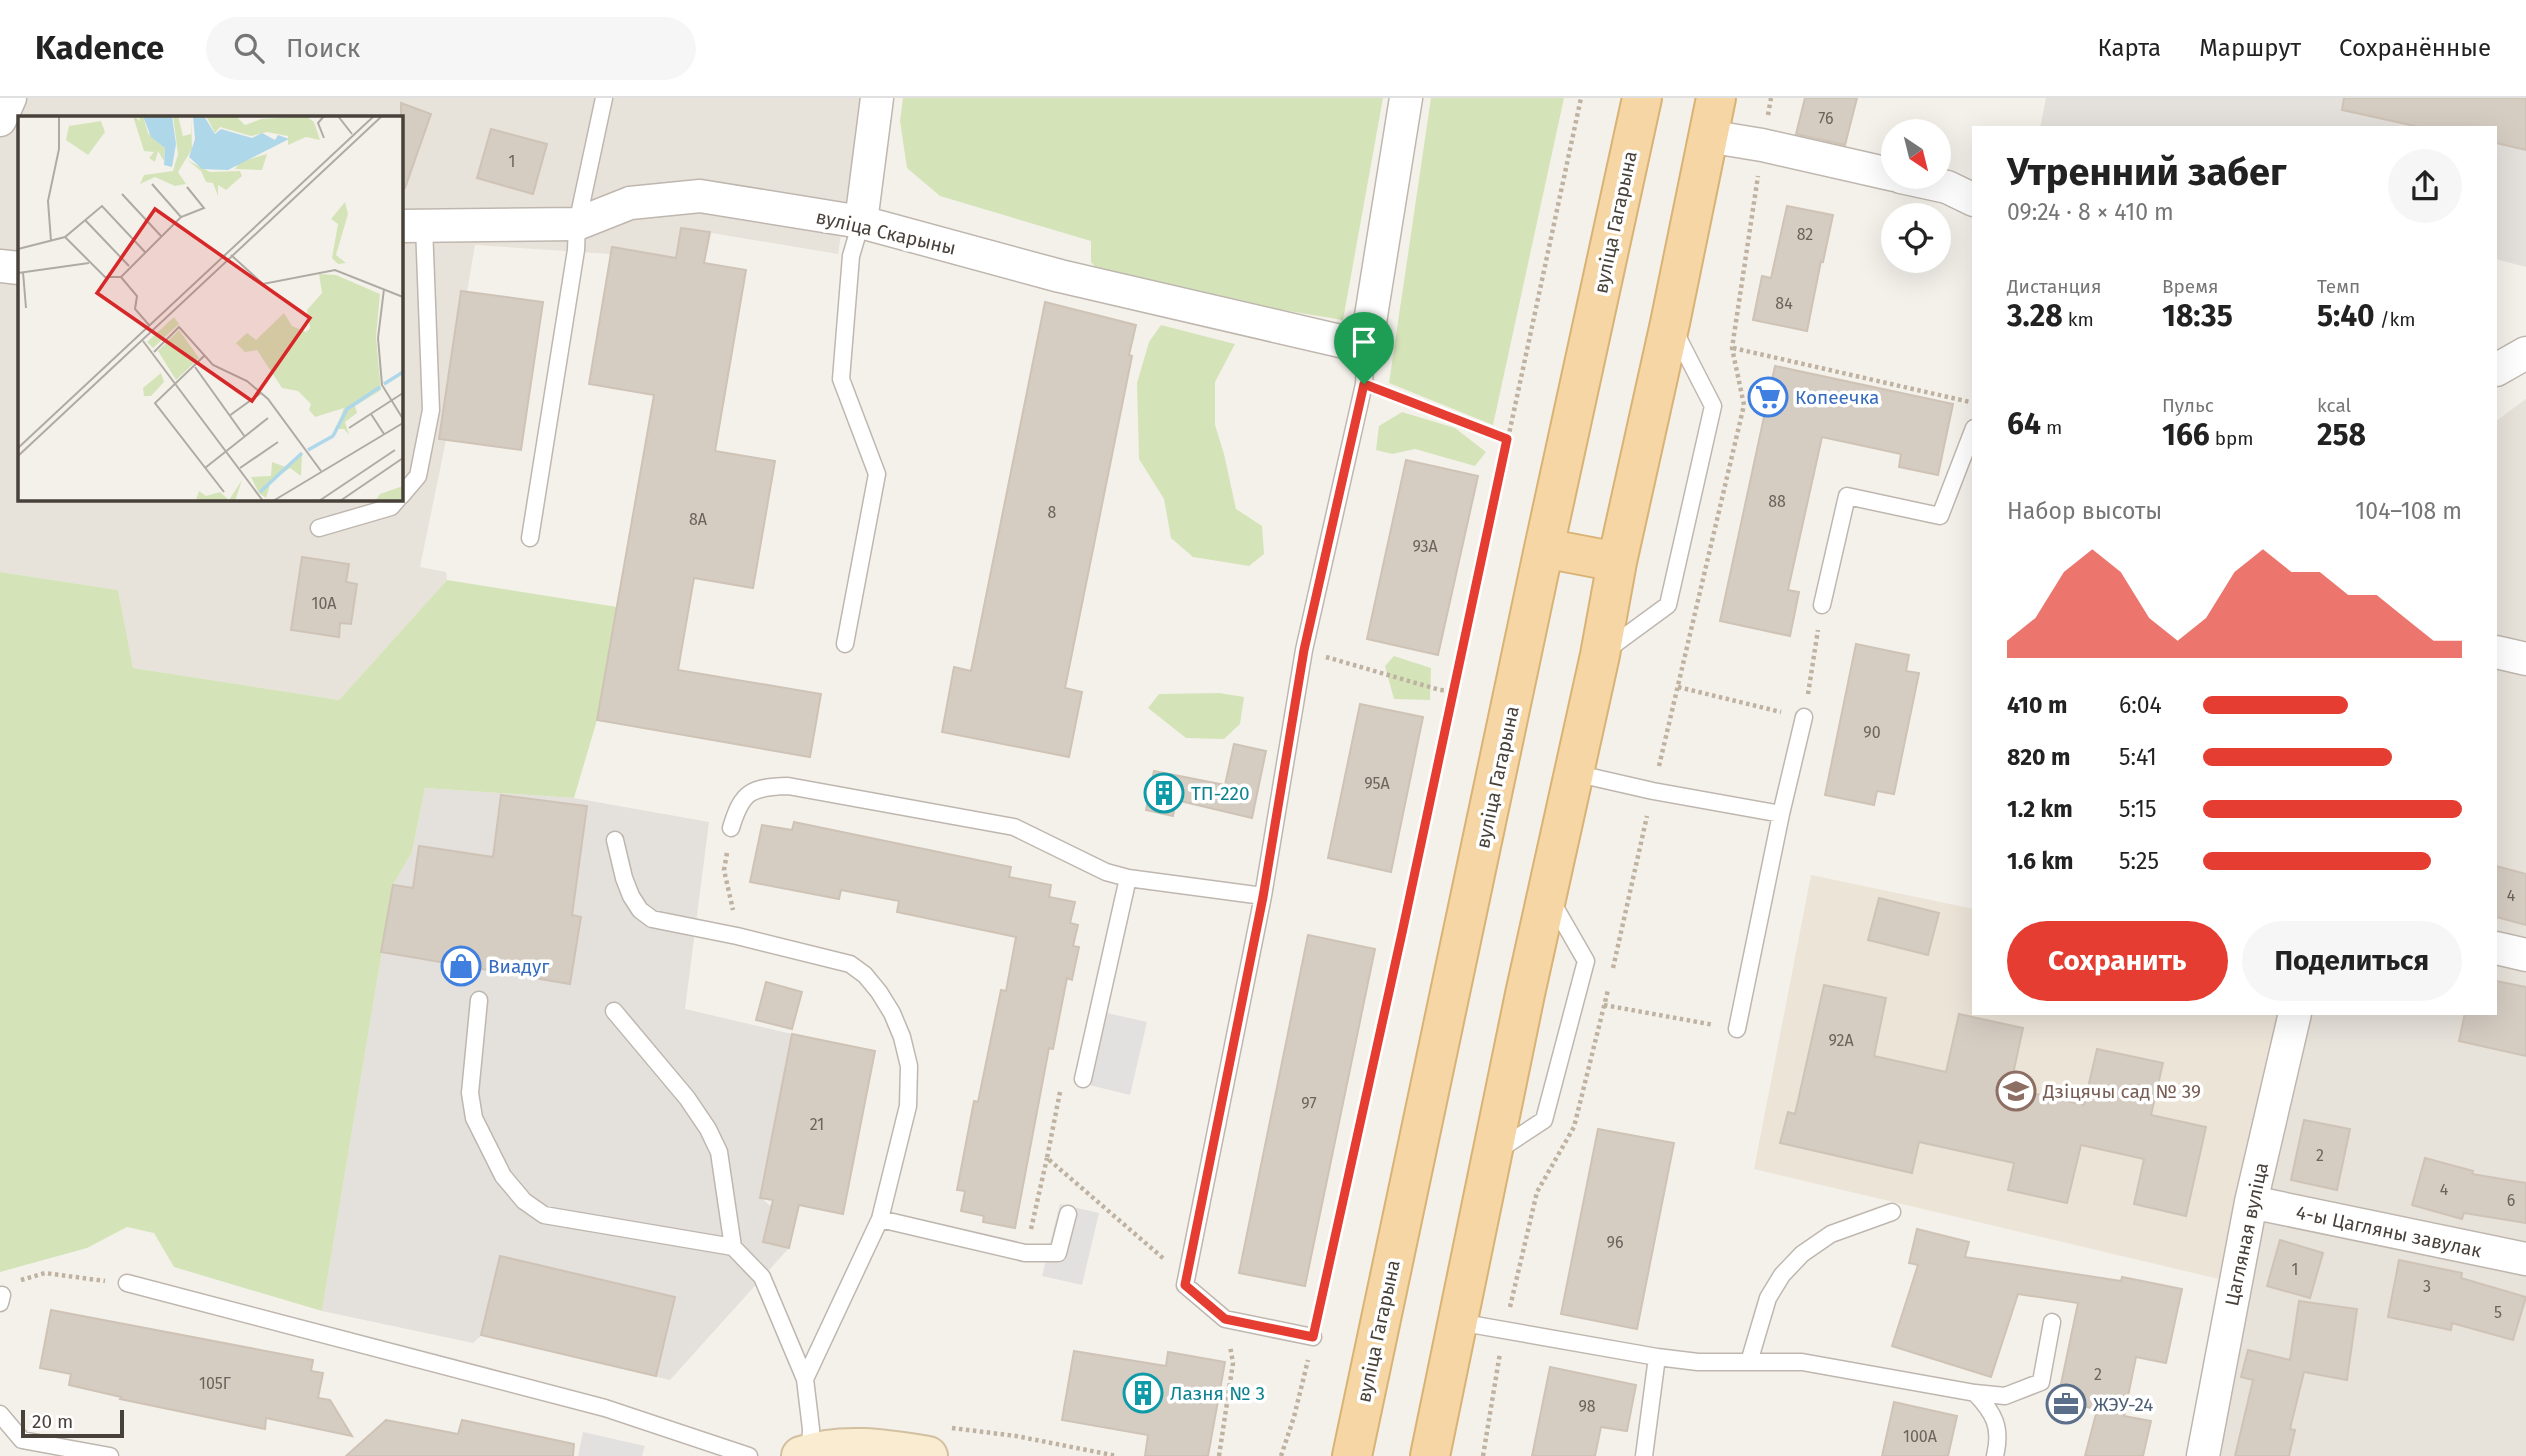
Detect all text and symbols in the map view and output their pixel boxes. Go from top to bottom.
search box [206,17,696,80]
text: Kadence [35,28,164,68]
icon: search [230,29,268,67]
text: Поиск [286,33,360,64]
text: Карта [2098,34,2161,62]
text: Маршрут [2199,34,2301,62]
text: Сохранённые [2339,34,2491,62]
house number: 76 [1818,109,1834,128]
inset map [18,116,402,500]
north arrow [1881,119,1951,189]
map controls [1881,119,1951,273]
street label: вуліца Гагарына [1589,149,1642,295]
text: Утренний забег [2007,149,2286,195]
button: share [2388,149,2462,223]
house number: 1 [509,152,515,171]
text: 09:24 · 8 × 410 m [2007,198,2174,226]
button: locate [1881,203,1951,273]
street label: вуліца Скарыны [814,205,958,260]
house number: 82 [1797,225,1813,244]
text: Дистанция [2007,275,2102,298]
text: Время [2162,275,2218,298]
text: Темп [2317,275,2360,298]
house number: 84 [1775,294,1793,313]
text: 3.28 [2007,298,2063,334]
text: 18:35 [2162,298,2233,334]
text: 5:40 [2317,298,2375,334]
text: km [2063,308,2094,331]
text: /km [2375,308,2416,331]
pin [1334,312,1394,384]
icon: arrive [1345,323,1383,361]
supermarket icon: Копеечка [1747,376,1789,418]
place label: Копеечка [1795,386,1879,409]
text: Пульс [2162,394,2214,417]
text: kcal [2317,394,2351,417]
text: 64 [2007,406,2041,442]
text: m [2041,416,2062,439]
text: 166 [2162,417,2210,453]
text: 258 [2317,417,2366,453]
text: bpm [2210,427,2254,450]
house number: 88 [1768,492,1786,511]
text: Набор высоты [2007,497,2162,525]
text: 104–108 m [2355,497,2462,525]
house number: 8 [1048,503,1057,522]
house number: 8А [689,510,708,529]
house number: 93А [1412,537,1438,556]
house number: 10А [311,594,337,613]
text: 410 m [2007,691,2067,719]
text: 6:04 [2119,691,2162,719]
street label: вуліца Гагарына [1471,704,1524,850]
house number: 90 [1863,723,1881,742]
text: 820 m [2007,743,2070,771]
text: 5:41 [2119,743,2157,771]
building icon: ТП-220 [1143,772,1185,814]
house number: 95А [1364,774,1391,793]
place label: ТП-220 [1191,782,1250,805]
text: 1.2 km [2007,795,2073,823]
text: 5:15 [2119,795,2157,823]
text: 1.6 km [2007,847,2074,875]
text: 5:25 [2119,847,2159,875]
house number: 4 [2507,886,2516,905]
button: Сохранить [2007,921,2228,1001]
button: Поделиться [2242,921,2462,1001]
shop icon: Виадуг [440,945,482,987]
place label: Виадуг [488,955,550,978]
house number: 92А [1828,1031,1854,1050]
school or university icon: Дзіцячы сад № 39 [1995,1070,2037,1112]
place label: Дзіцячы сад № 39 [2042,1080,2201,1103]
house number: 97 [1301,1094,1317,1113]
house number: 21 [810,1115,824,1134]
house number: 2 [2316,1146,2324,1165]
street label: Цагляная вуліца [2220,1160,2273,1308]
house number: 4 [2440,1180,2449,1199]
house number: 6 [2507,1191,2515,1210]
street label: 4-ы Цагляны завулак [2294,1201,2484,1262]
house number: 96 [1607,1233,1623,1252]
street label: вуліца Гагарына [1352,1258,1405,1404]
house number: 1 [2292,1260,2298,1279]
house number: 3 [2423,1277,2431,1296]
house number: 5 [2494,1303,2502,1322]
house number: 2 [2094,1365,2102,1384]
building icon: Лазня № 3 [1122,1372,1164,1414]
house number: 105Г [199,1374,231,1393]
place label: Лазня № 3 [1170,1382,1265,1405]
office icon: ЖЭУ-24 [2045,1383,2087,1425]
place label: ЖЭУ-24 [2093,1393,2153,1416]
house number: 98 [1578,1397,1596,1416]
scale bar [21,1407,124,1439]
text: 20 m [32,1410,73,1433]
house number: 100А [1903,1427,1938,1446]

